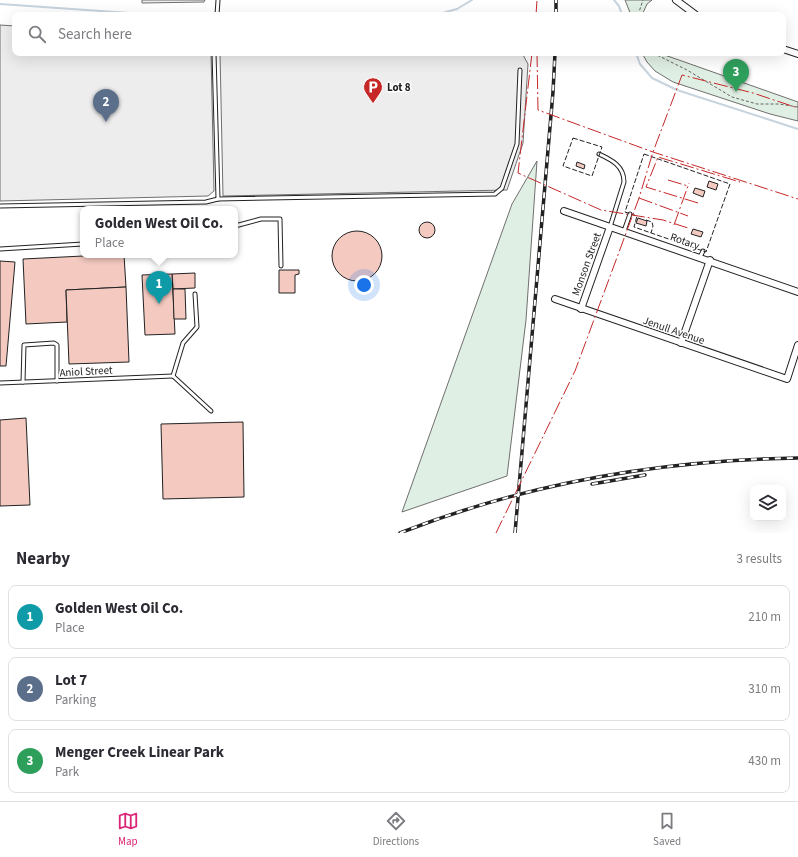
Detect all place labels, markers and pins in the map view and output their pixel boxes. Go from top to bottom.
pin: 3 [723,59,749,92]
parking icon: Lot 8 [362,76,384,104]
place label: Lot 8 [387,80,411,95]
pin: 2 [93,89,119,122]
pin: 1 [146,271,172,304]

